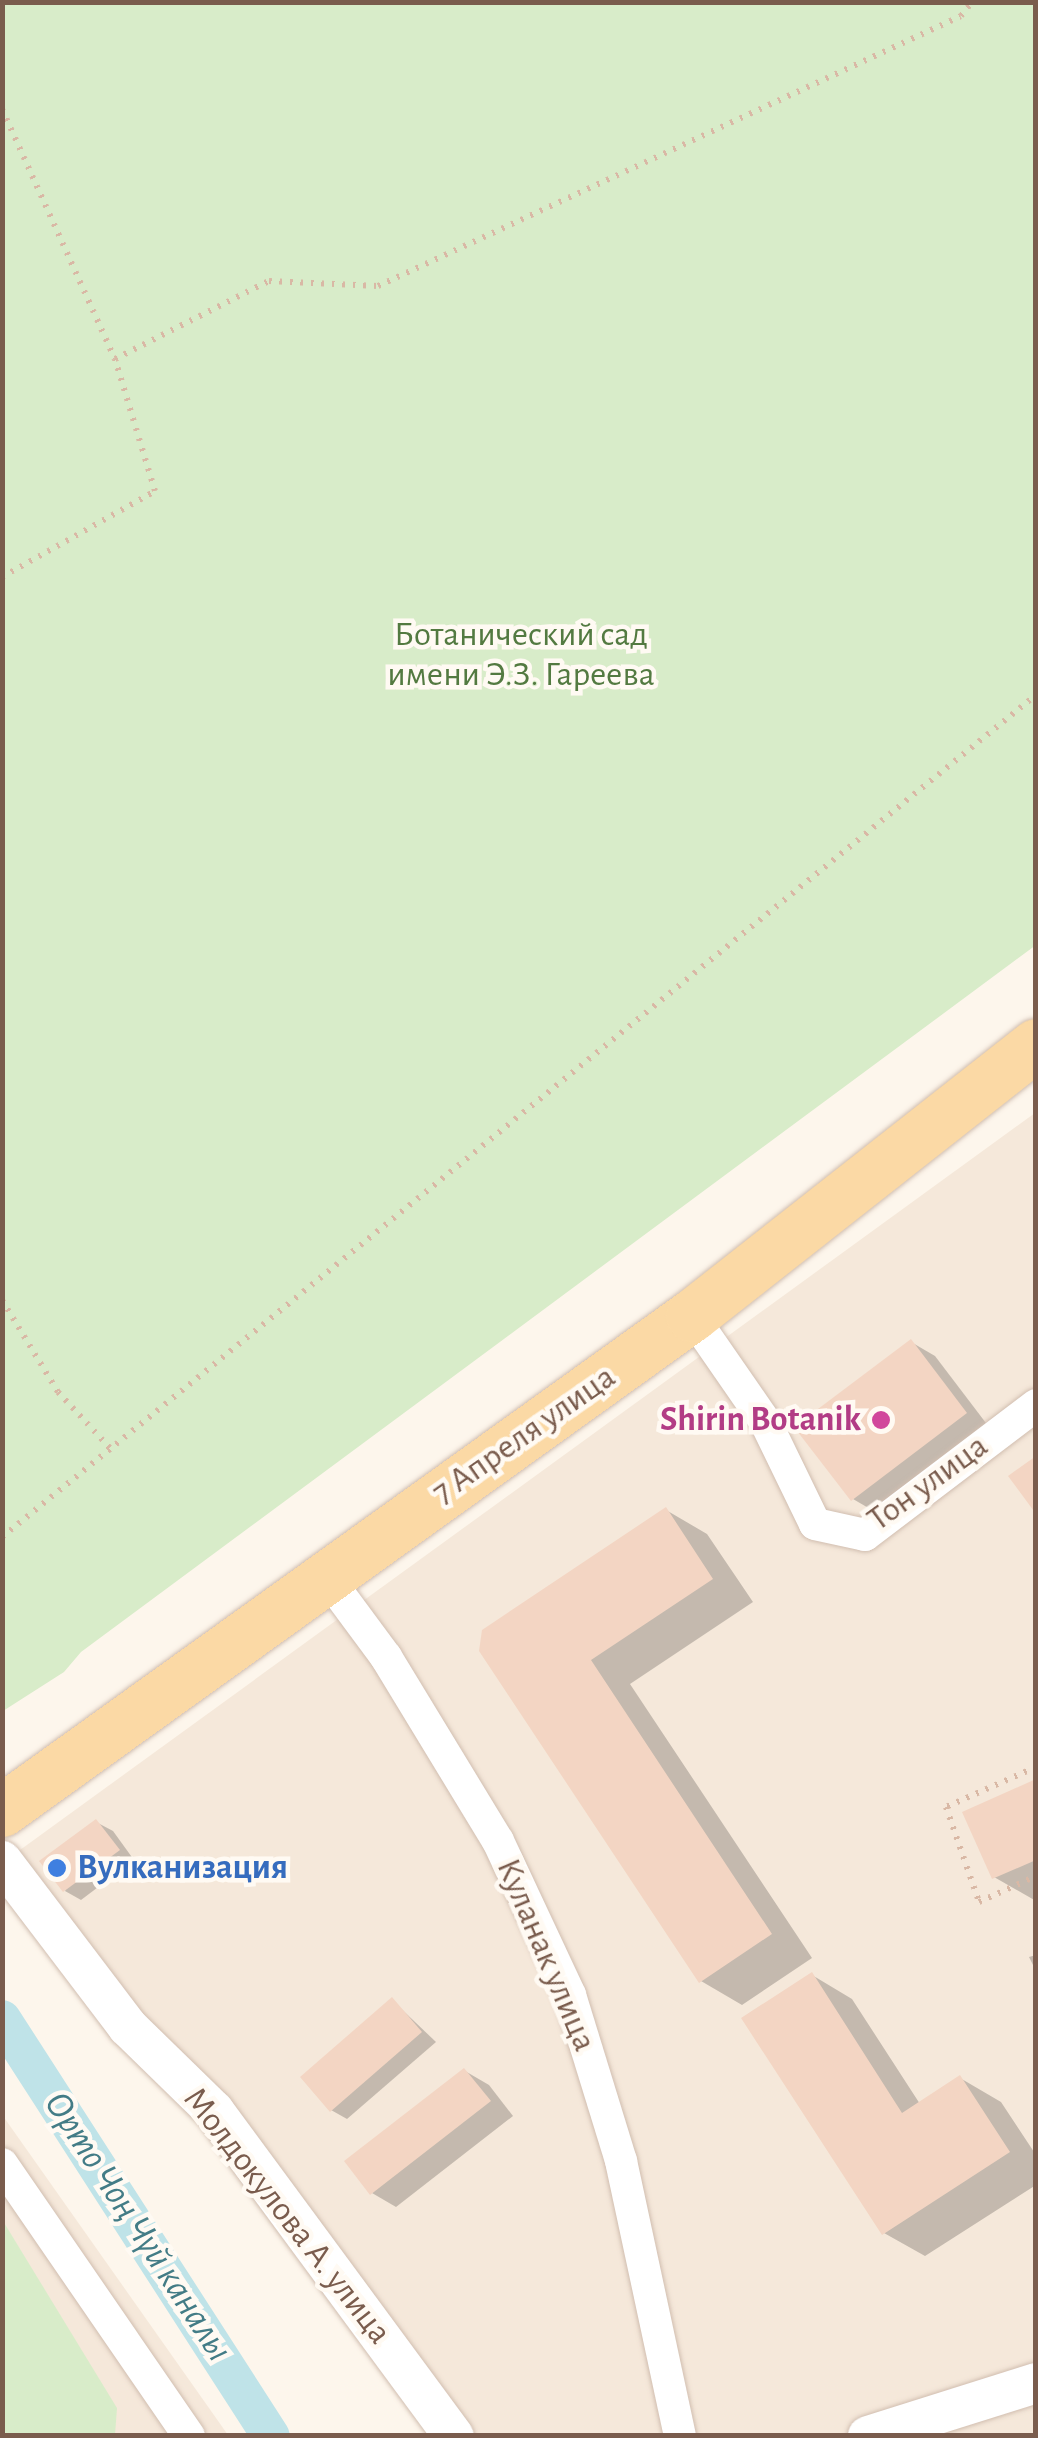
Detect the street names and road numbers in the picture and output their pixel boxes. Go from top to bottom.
street label: 7 Апреля улица [424,1356,624,1514]
street label: Тон улица [860,1425,996,1541]
street label: Куланак улица [487,1852,605,2058]
street label: Молдокулова А. улица [174,2079,400,2353]

